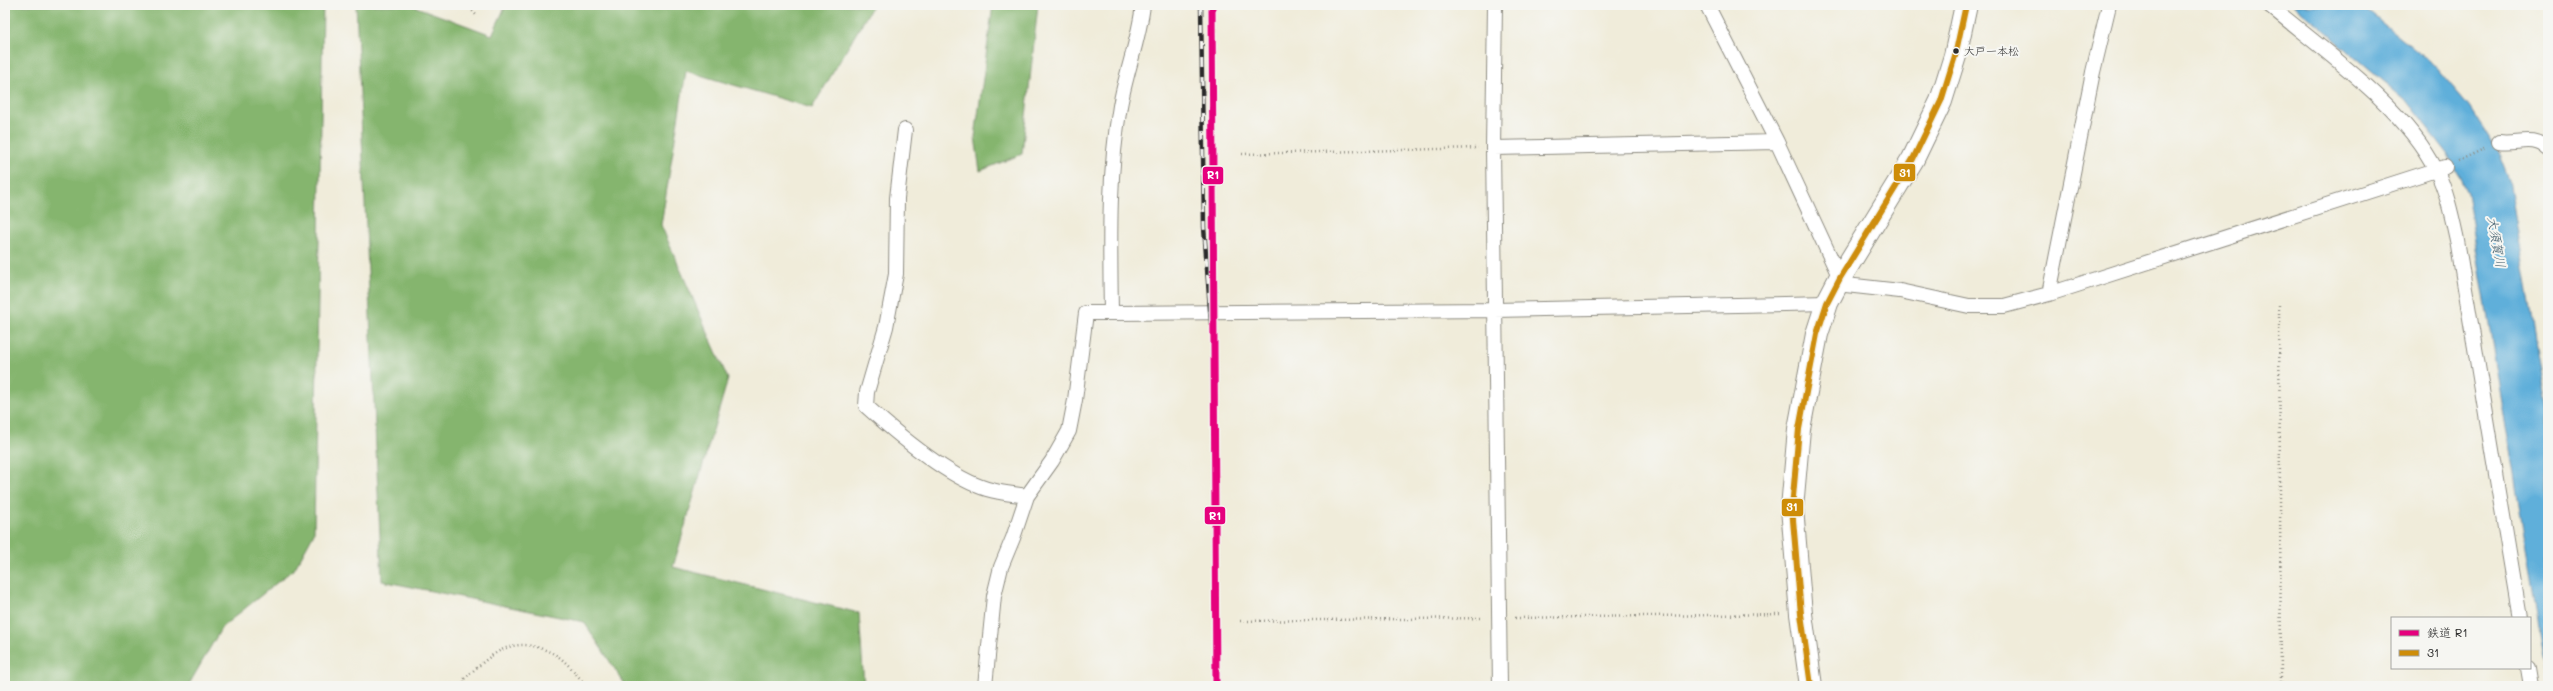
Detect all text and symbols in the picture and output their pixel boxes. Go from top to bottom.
place label: 大戸一本松 [1964,43,2019,58]
marker: 大戸一本松 [1951,46,1961,56]
line badge: 31 [1893,163,1916,182]
text: 31 [1899,165,1911,180]
line badge: R1 [1202,166,1224,185]
text: R1 [1207,167,1219,182]
water label: 大須賀川 [2485,215,2510,269]
line badge: 31 [1781,498,1804,517]
text: 31 [1786,499,1798,514]
line badge: R1 [1204,506,1226,525]
text: R1 [1209,508,1221,523]
legend [2391,617,2531,669]
text: 鉄道 R1 [2427,624,2468,640]
text: 31 [2427,644,2439,660]

